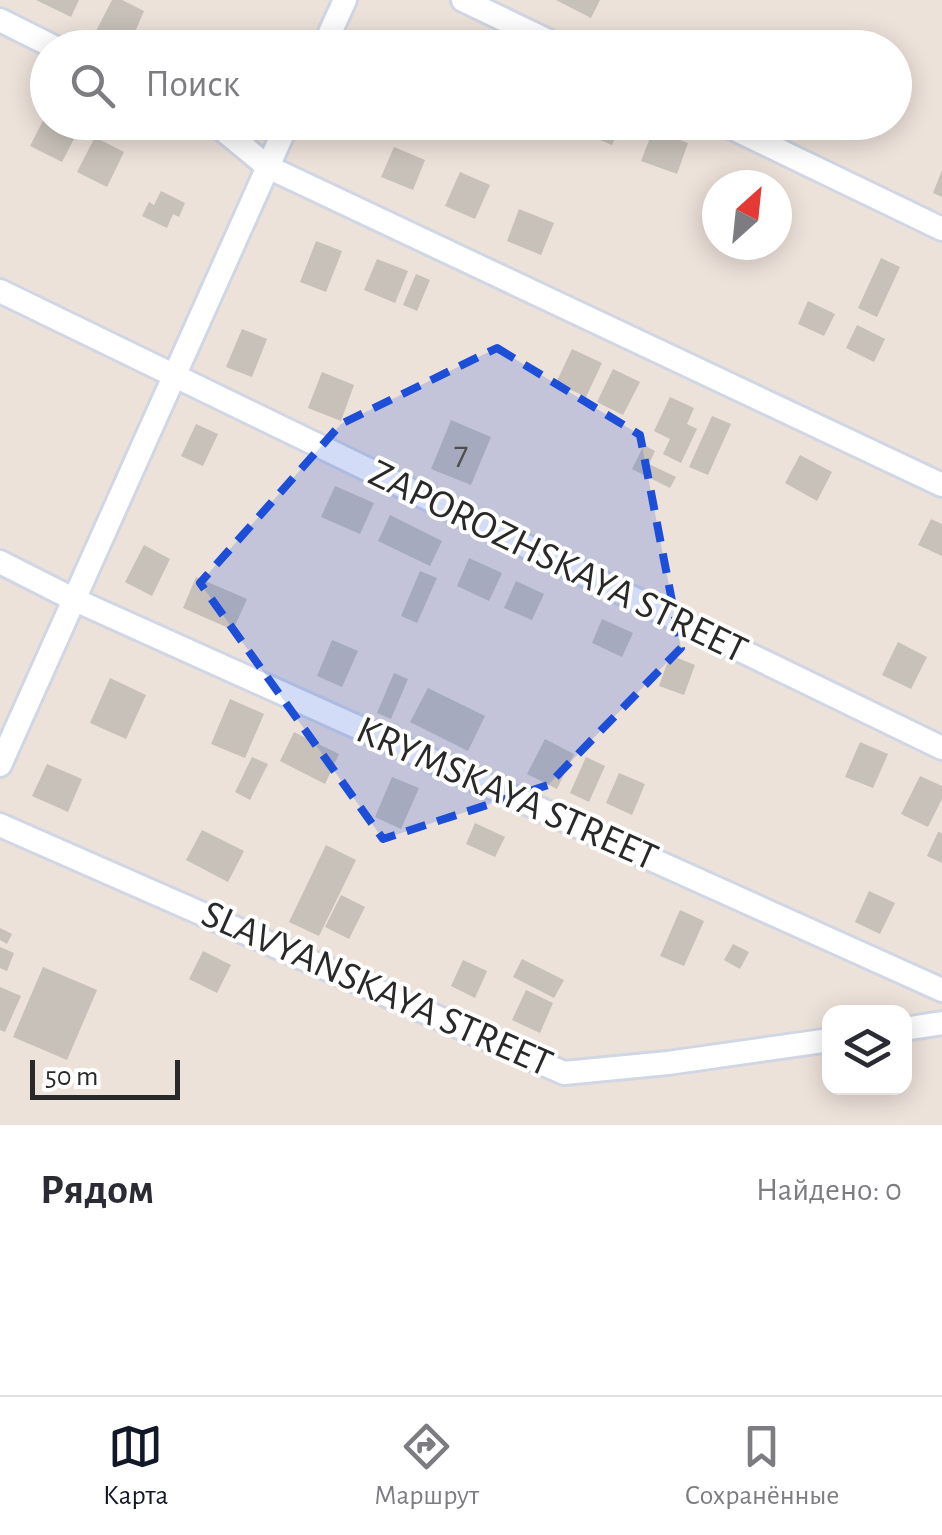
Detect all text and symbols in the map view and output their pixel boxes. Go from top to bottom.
search box [30,30,912,140]
icon: search [65,58,120,113]
text: Поиск [145,66,240,104]
north arrow [702,170,792,260]
house number: 7 [454,436,468,471]
street label: ZAPOROZHSKAYA STREET [363,453,753,671]
street label: KRYMSKAYA STREET [351,710,663,878]
street label: SLAVYANSKAYA STREET [196,894,558,1084]
map controls [822,1005,912,1095]
button: layers [822,1005,912,1095]
scale bar [30,1055,180,1100]
text: 50 m [45,1063,99,1091]
text: Рядом [40,1169,154,1211]
text: Найдено: 0 [756,1174,902,1206]
tab: Карта [103,1419,168,1513]
tab: Маршрут [374,1419,479,1513]
tab: Сохранённые [685,1419,839,1513]

